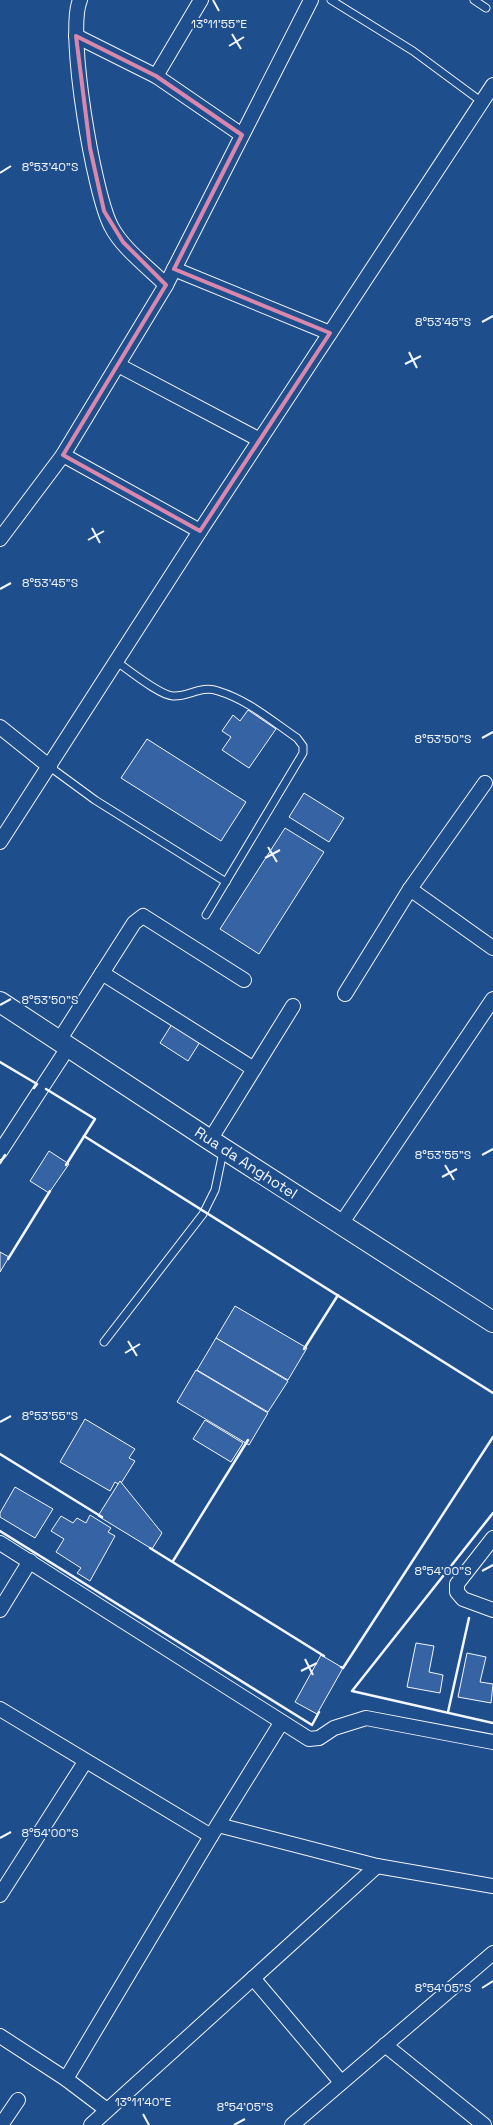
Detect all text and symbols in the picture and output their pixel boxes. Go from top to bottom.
text: 13°11'55"E [191,16,247,32]
text: 8°53'40"S [22,159,78,175]
text: 8°53'45"S [415,314,471,330]
text: 8°53'45"S [22,575,78,591]
text: 8°53'50"S [415,731,471,747]
text: 8°53'50"S [22,992,78,1008]
street label: Rua da Anghotel [191,1122,301,1203]
text: 8°53'55"S [415,1147,471,1163]
text: 8°53'55"S [22,1408,78,1424]
text: 8°54'00"S [414,1563,472,1579]
text: 8°54'00"S [21,1825,79,1841]
text: 8°54'05"S [415,1980,471,1996]
text: 13°11'40"E [115,2094,171,2110]
text: 8°54'05"S [217,2099,273,2115]

